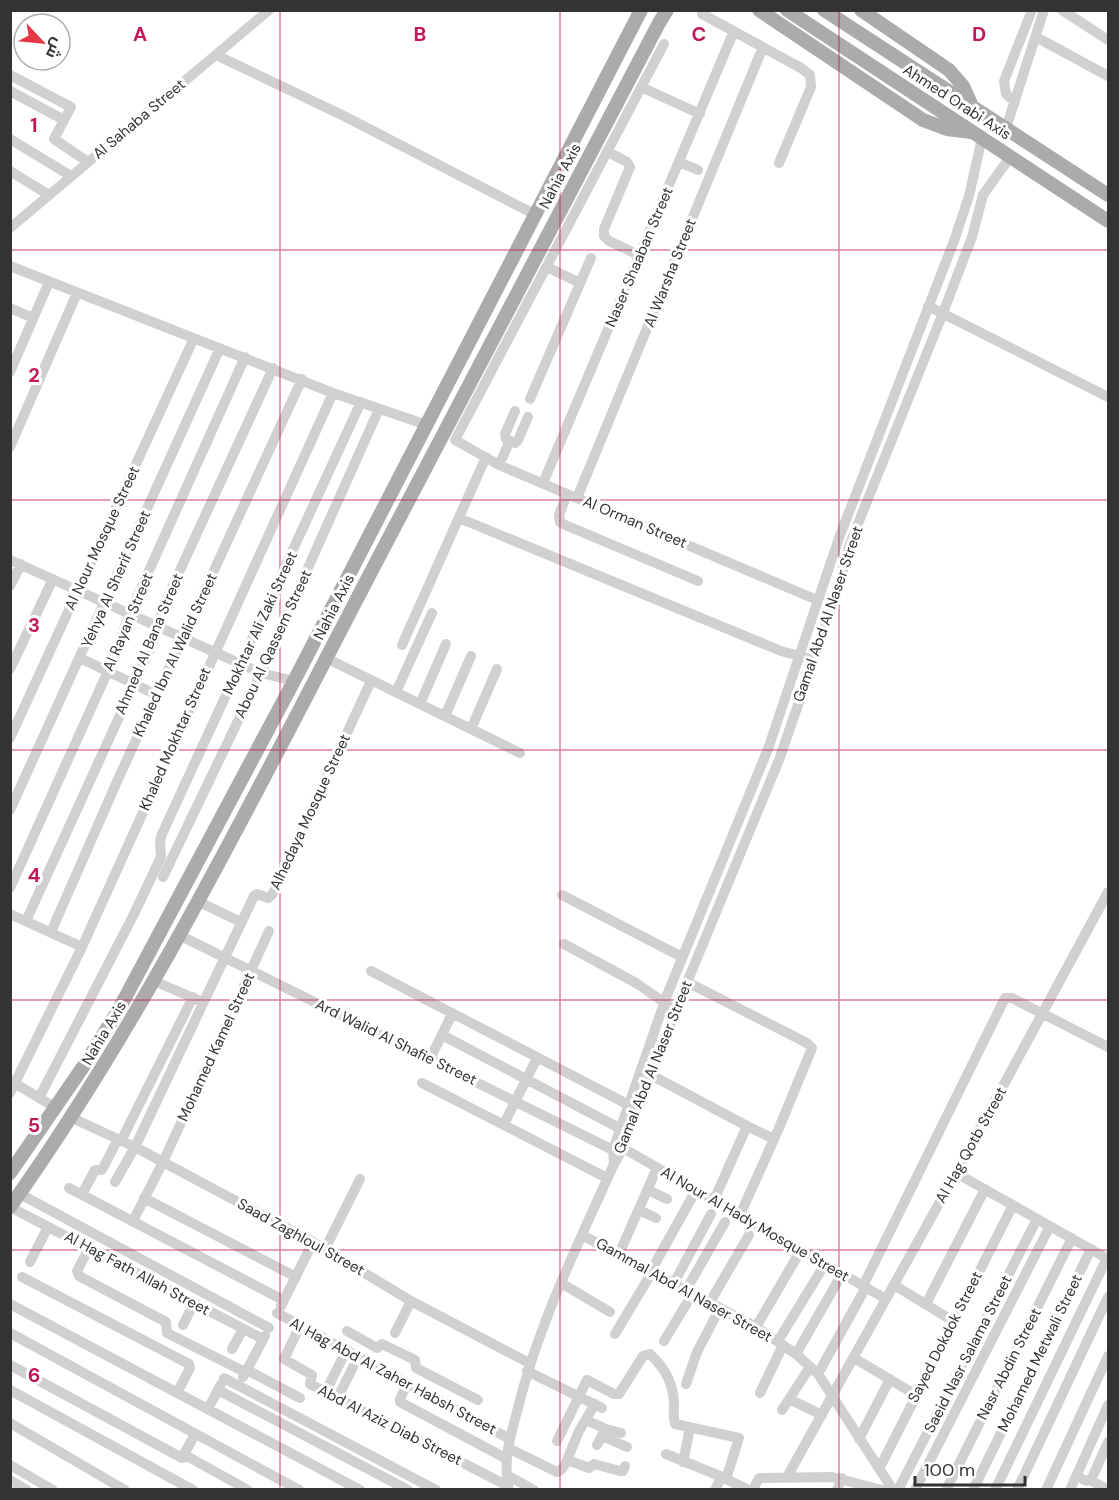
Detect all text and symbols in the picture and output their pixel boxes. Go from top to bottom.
north arrow [12,12,72,72]
text: A [133,21,147,47]
text: B [414,21,426,47]
text: C [692,21,706,47]
text: D [972,21,986,47]
text: ش [41,35,69,62]
street label: Ahmed Orabi Axis [899,60,1015,144]
street label: Al Sahaba Street [89,74,190,164]
text: 1 [30,112,38,138]
street label: Nahia Axis [534,140,586,212]
street label: Naser Shaaban Street [600,184,678,330]
street label: Al Warsha Street [639,216,701,330]
text: 2 [28,362,40,388]
street label: Al Nour Mosque Street [60,463,144,613]
street label: Al Orman Street [580,491,690,553]
street label: Yehya Al Sherif Street [77,507,155,651]
street label: Gamal Abd Al Naser Street [788,523,868,705]
street label: Mokhtar Ali Zaki Street [218,548,302,698]
street label: Abou Al Qassem Street [230,567,316,721]
street label: Al Rayan Street [98,570,158,674]
street label: Ahmed Al Bana Street [110,570,188,718]
street label: Khaled Ibn Al Walid Street [128,570,222,740]
street label: Nahia Axis [309,571,359,643]
text: 3 [28,612,40,638]
street label: Khaled Mokhtar Street [134,664,216,814]
street label: Alhedaya Mosque Street [265,731,355,893]
text: 4 [28,862,41,888]
street label: Mohamed Kamel Street [173,969,259,1125]
street label: Gamal Abd Al Naser Street [609,977,697,1157]
street label: Ard Walid Al Shafie Street [312,994,480,1090]
street label: Nahia Axis [77,997,131,1069]
street label: Al Hag Qotb Street [931,1083,1011,1207]
text: 5 [28,1112,40,1138]
street label: Al Nour Al Hady Mosque Street [657,1162,853,1286]
street label: Saad Zaghloul Street [234,1194,368,1280]
street label: Al Hag Fath Allah Street [61,1226,213,1320]
street label: Gammal Abd Al Naser Street [592,1233,776,1347]
street label: Sayed Dokdok Street [903,1268,987,1406]
street label: Mohamed Metwali Street [993,1271,1087,1435]
street label: Saeid Nasr Salama Street [920,1272,1017,1436]
street label: Nasr Abdin Street [972,1305,1046,1423]
street label: Al Hag Abd Al Zaher Habsh Street [286,1313,500,1439]
text: 6 [28,1362,40,1388]
street label: Abd Al Aziz Diab Street [314,1380,466,1470]
scale bar [915,1449,1024,1487]
text: 100 m [924,1458,975,1482]

